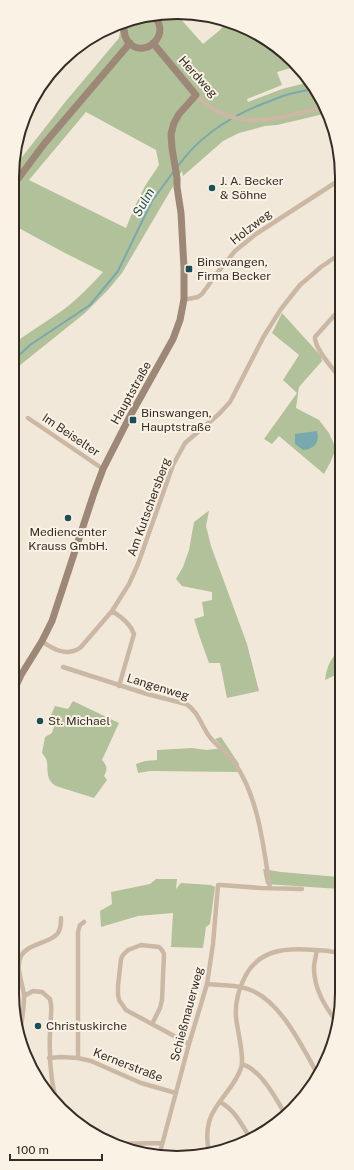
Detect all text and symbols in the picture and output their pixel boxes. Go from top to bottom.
street label: Herdweg [176,53,220,101]
place label: J. A. Becker & Söhne [220,174,284,202]
marker: J. A. Becker & Söhne [207,183,217,193]
water label: Sulm [129,185,158,219]
street label: Holzweg [227,206,275,248]
place label: Binswangen, Firma Becker [197,255,271,283]
marker: Binswangen, Firma Becker [184,264,194,274]
street label: Hauptstraße [108,359,154,427]
place label: Binswangen, Hauptstraße [141,406,212,434]
street label: Im Beiselter [39,411,103,460]
marker: Binswangen, Hauptstraße [128,415,138,425]
street label: Am Kutschersberg [125,456,173,558]
marker: Mediencenter Krauss GmbH. [63,513,73,523]
place label: Mediencenter Krauss GmbH. [28,525,108,553]
street label: Langenweg [125,671,191,703]
place label: St. Michael [48,714,110,728]
marker: St. Michael [35,716,45,726]
street label: Schießmauerweg [168,965,206,1063]
place label: Christuskirche [46,1019,127,1033]
marker: Christuskirche [33,1021,43,1031]
street label: Kernerstraße [91,1045,165,1085]
scale bar [10,1136,102,1162]
text: 100 m [16,1143,49,1157]

